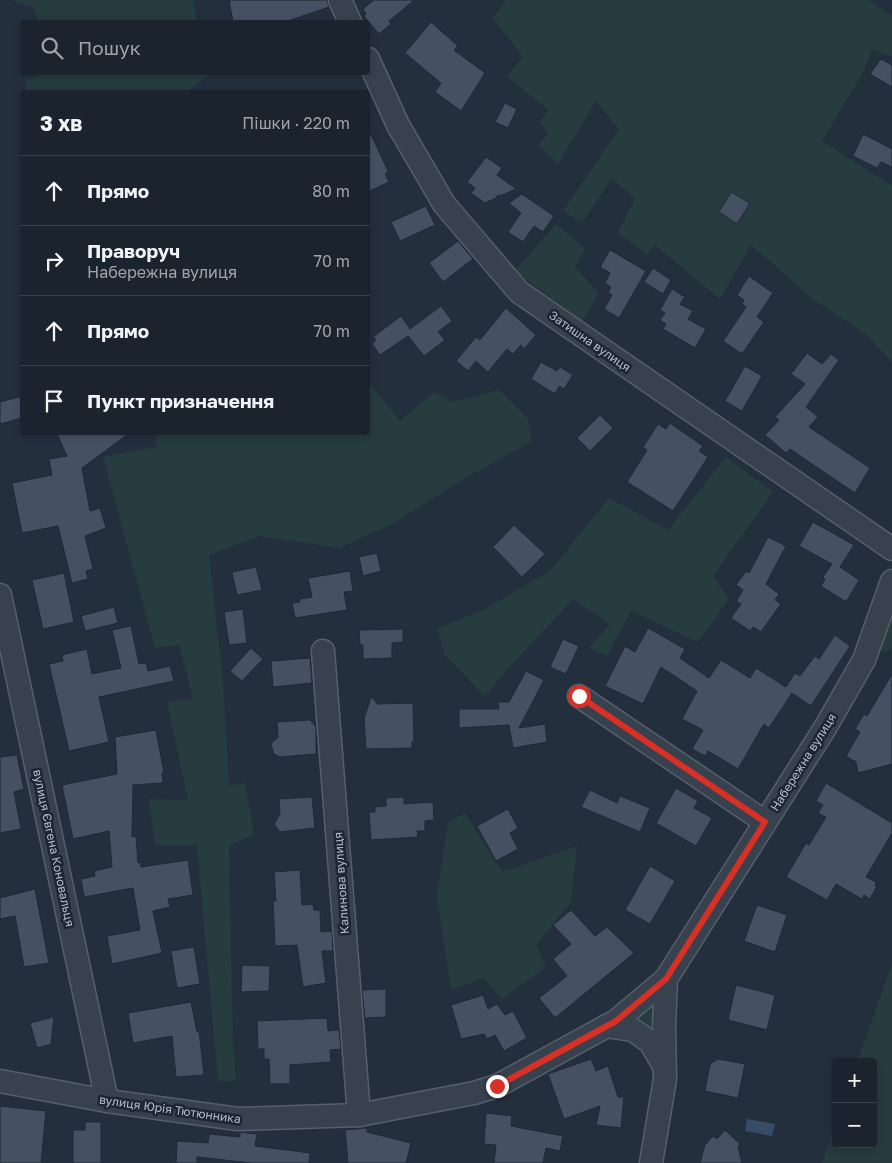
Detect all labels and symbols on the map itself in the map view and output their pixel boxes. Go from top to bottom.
street label: Затишна вулиця [546,307,634,375]
route start [568,685,591,708]
street label: Набережна вулиця [767,710,839,814]
street label: вулиця Євгена Коновальця [30,768,78,928]
street label: Калинова вулиця [330,831,352,935]
route end [486,1075,509,1098]
street label: вулиця Юрія Тютюнника [98,1092,242,1126]

